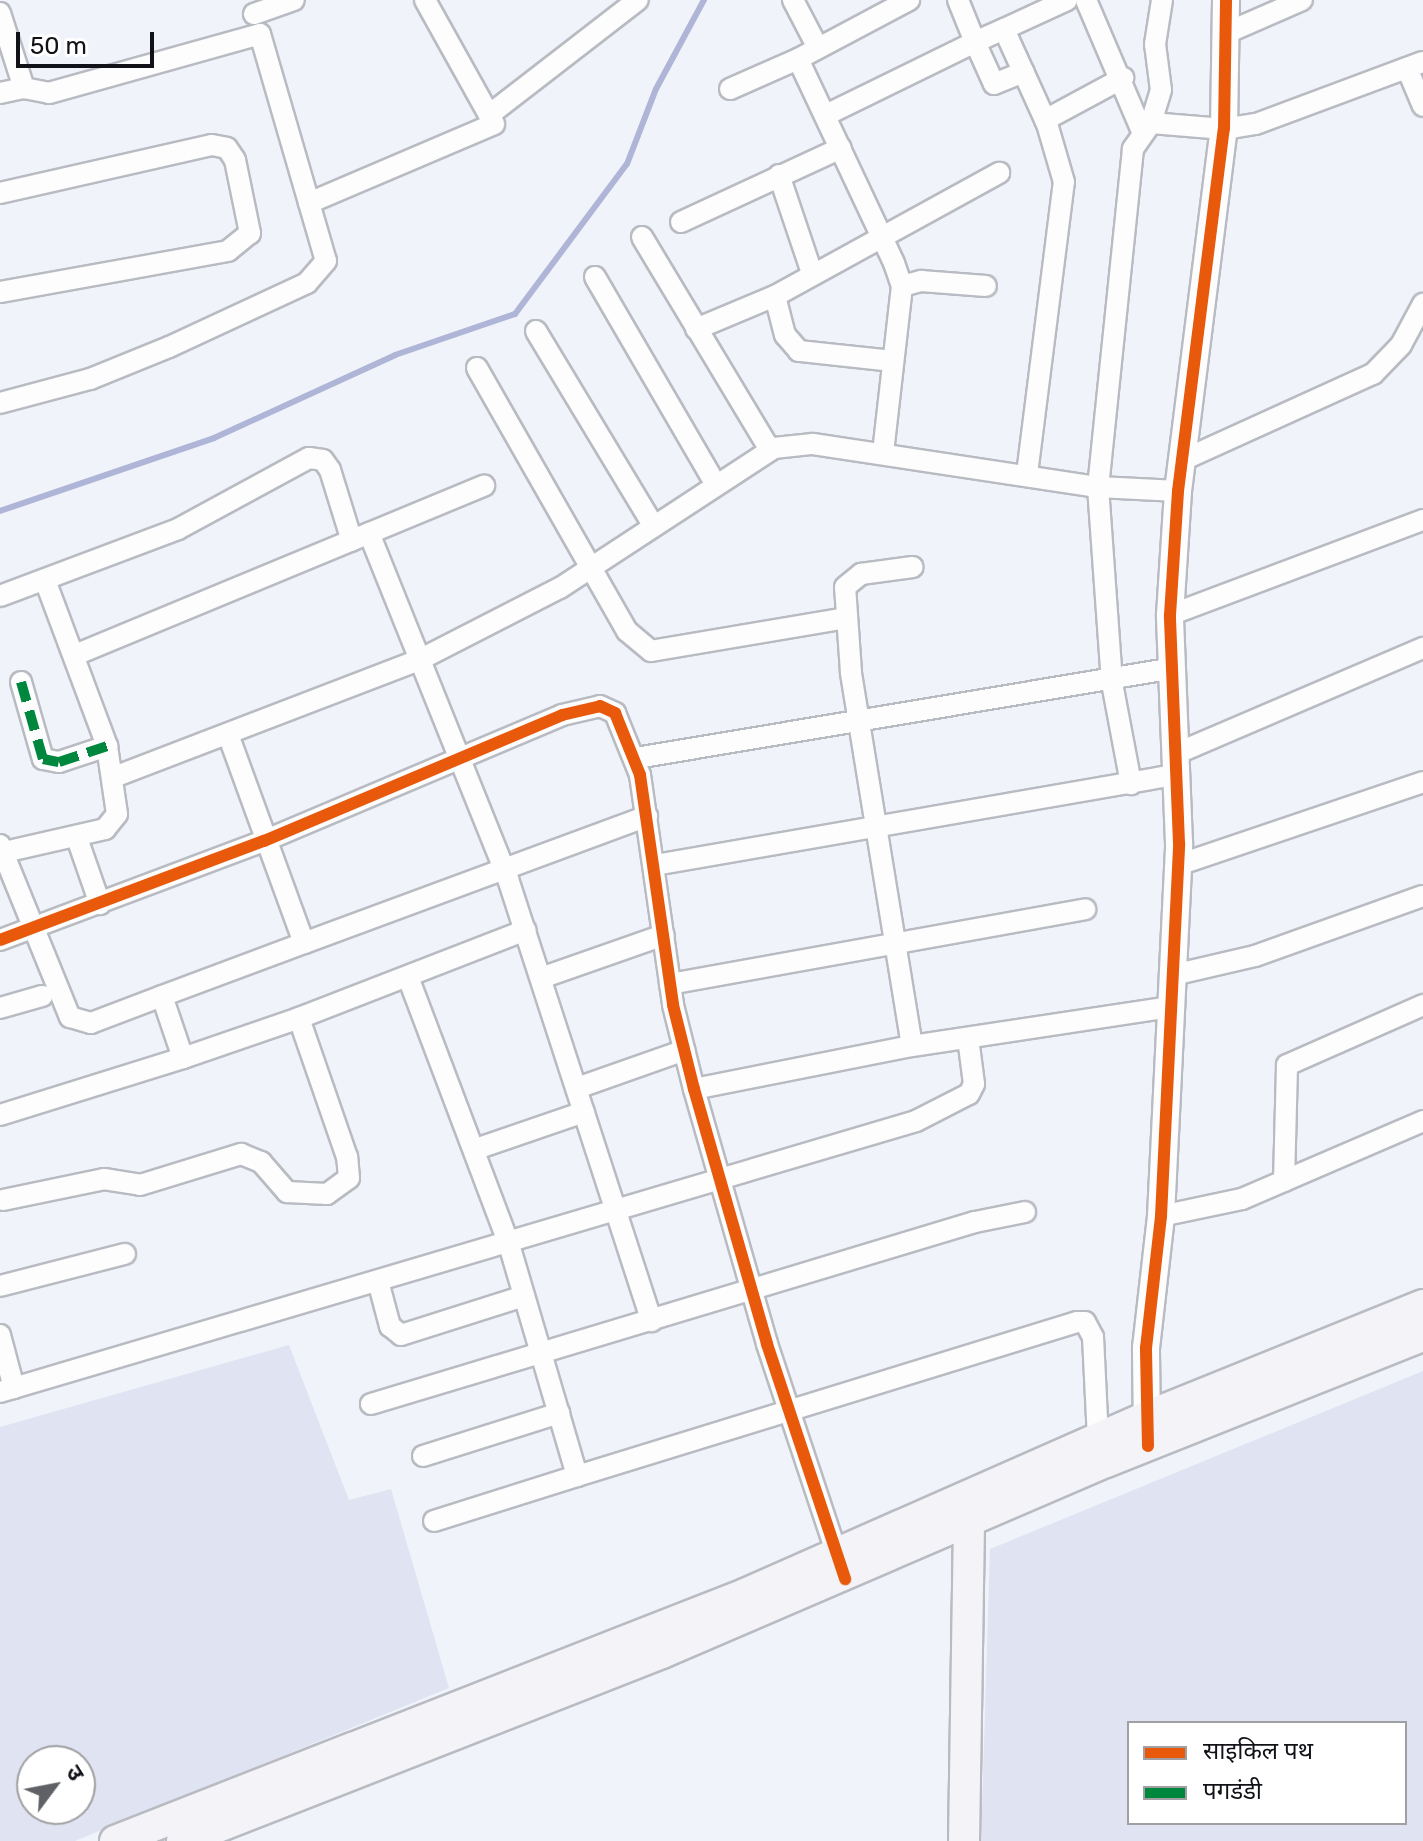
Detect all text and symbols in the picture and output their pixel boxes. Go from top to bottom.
scale bar [20,16,158,66]
text: 50 m [30,32,87,60]
legend [1127,1721,1407,1825]
text: साइकिल पथ [1203,1737,1313,1765]
north arrow [16,1745,96,1825]
text: उ [60,1760,90,1786]
text: पगडंडी [1203,1777,1262,1805]

